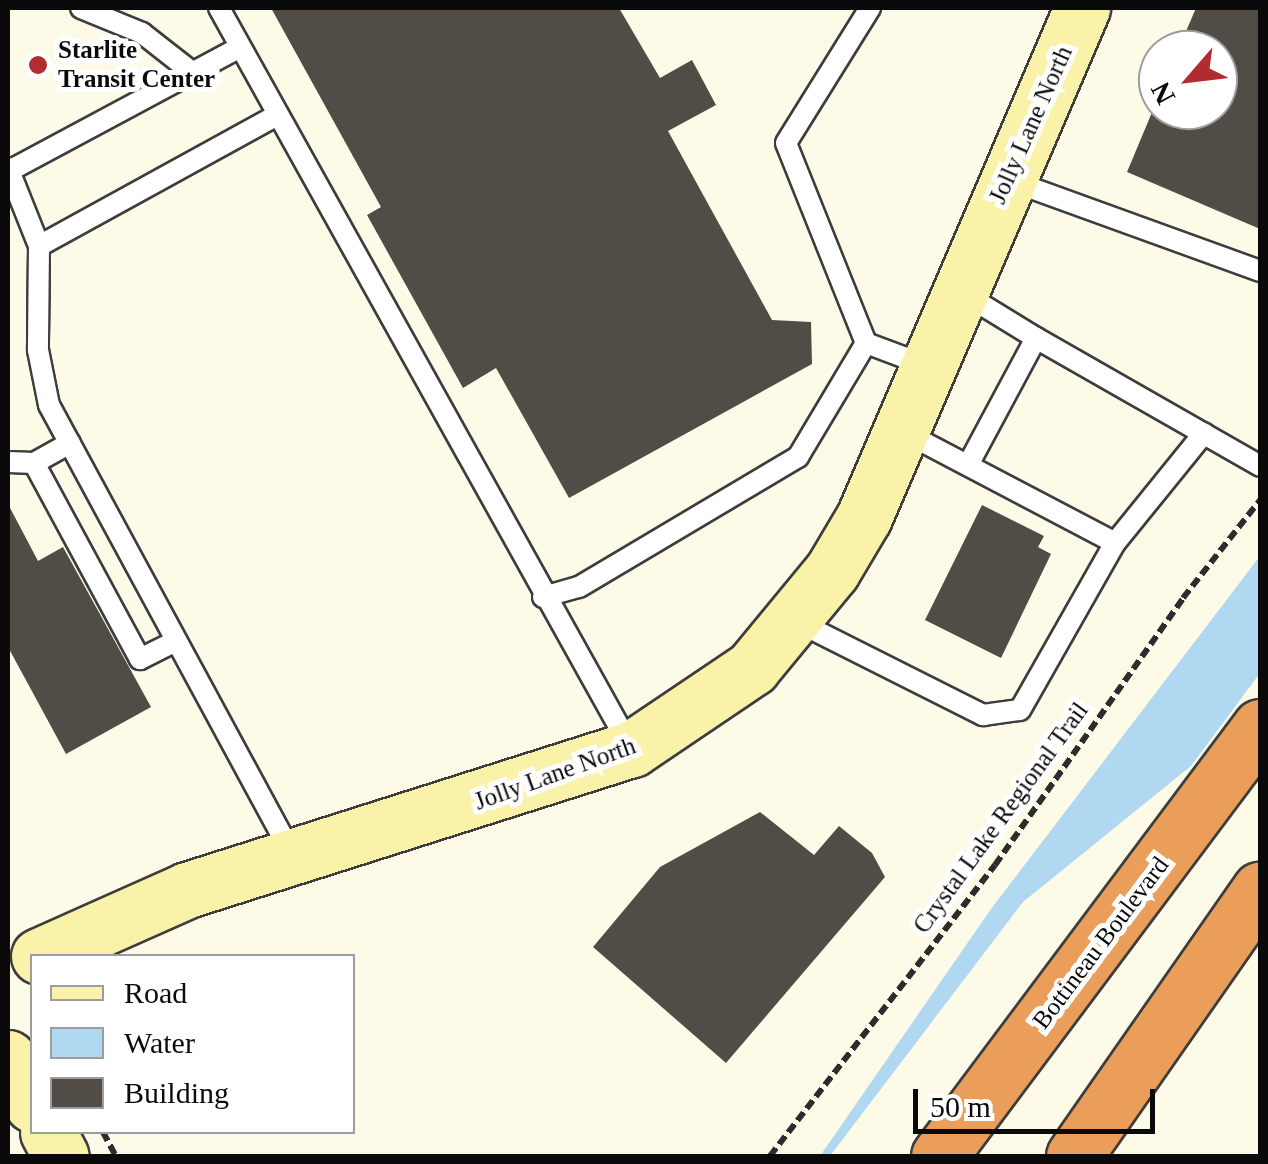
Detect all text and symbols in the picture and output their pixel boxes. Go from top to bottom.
north arrow [1138,30,1238,130]
place label: Starlite Transit Center [58,36,215,95]
street label: Jolly Lane North [983,42,1079,208]
marker: Starlite Transit Center [27,54,49,76]
text: N [1144,77,1181,110]
street label: Crystal Lake Regional Trail [907,696,1095,940]
street label: Jolly Lane North [470,731,640,817]
street label: Bottineau Boulevard [1027,851,1175,1035]
legend [30,954,355,1134]
text: Road [124,976,187,1009]
text: Water [124,1026,195,1059]
scale bar [918,1069,1160,1131]
text: Building [124,1076,229,1109]
text: 50 m [930,1090,991,1123]

